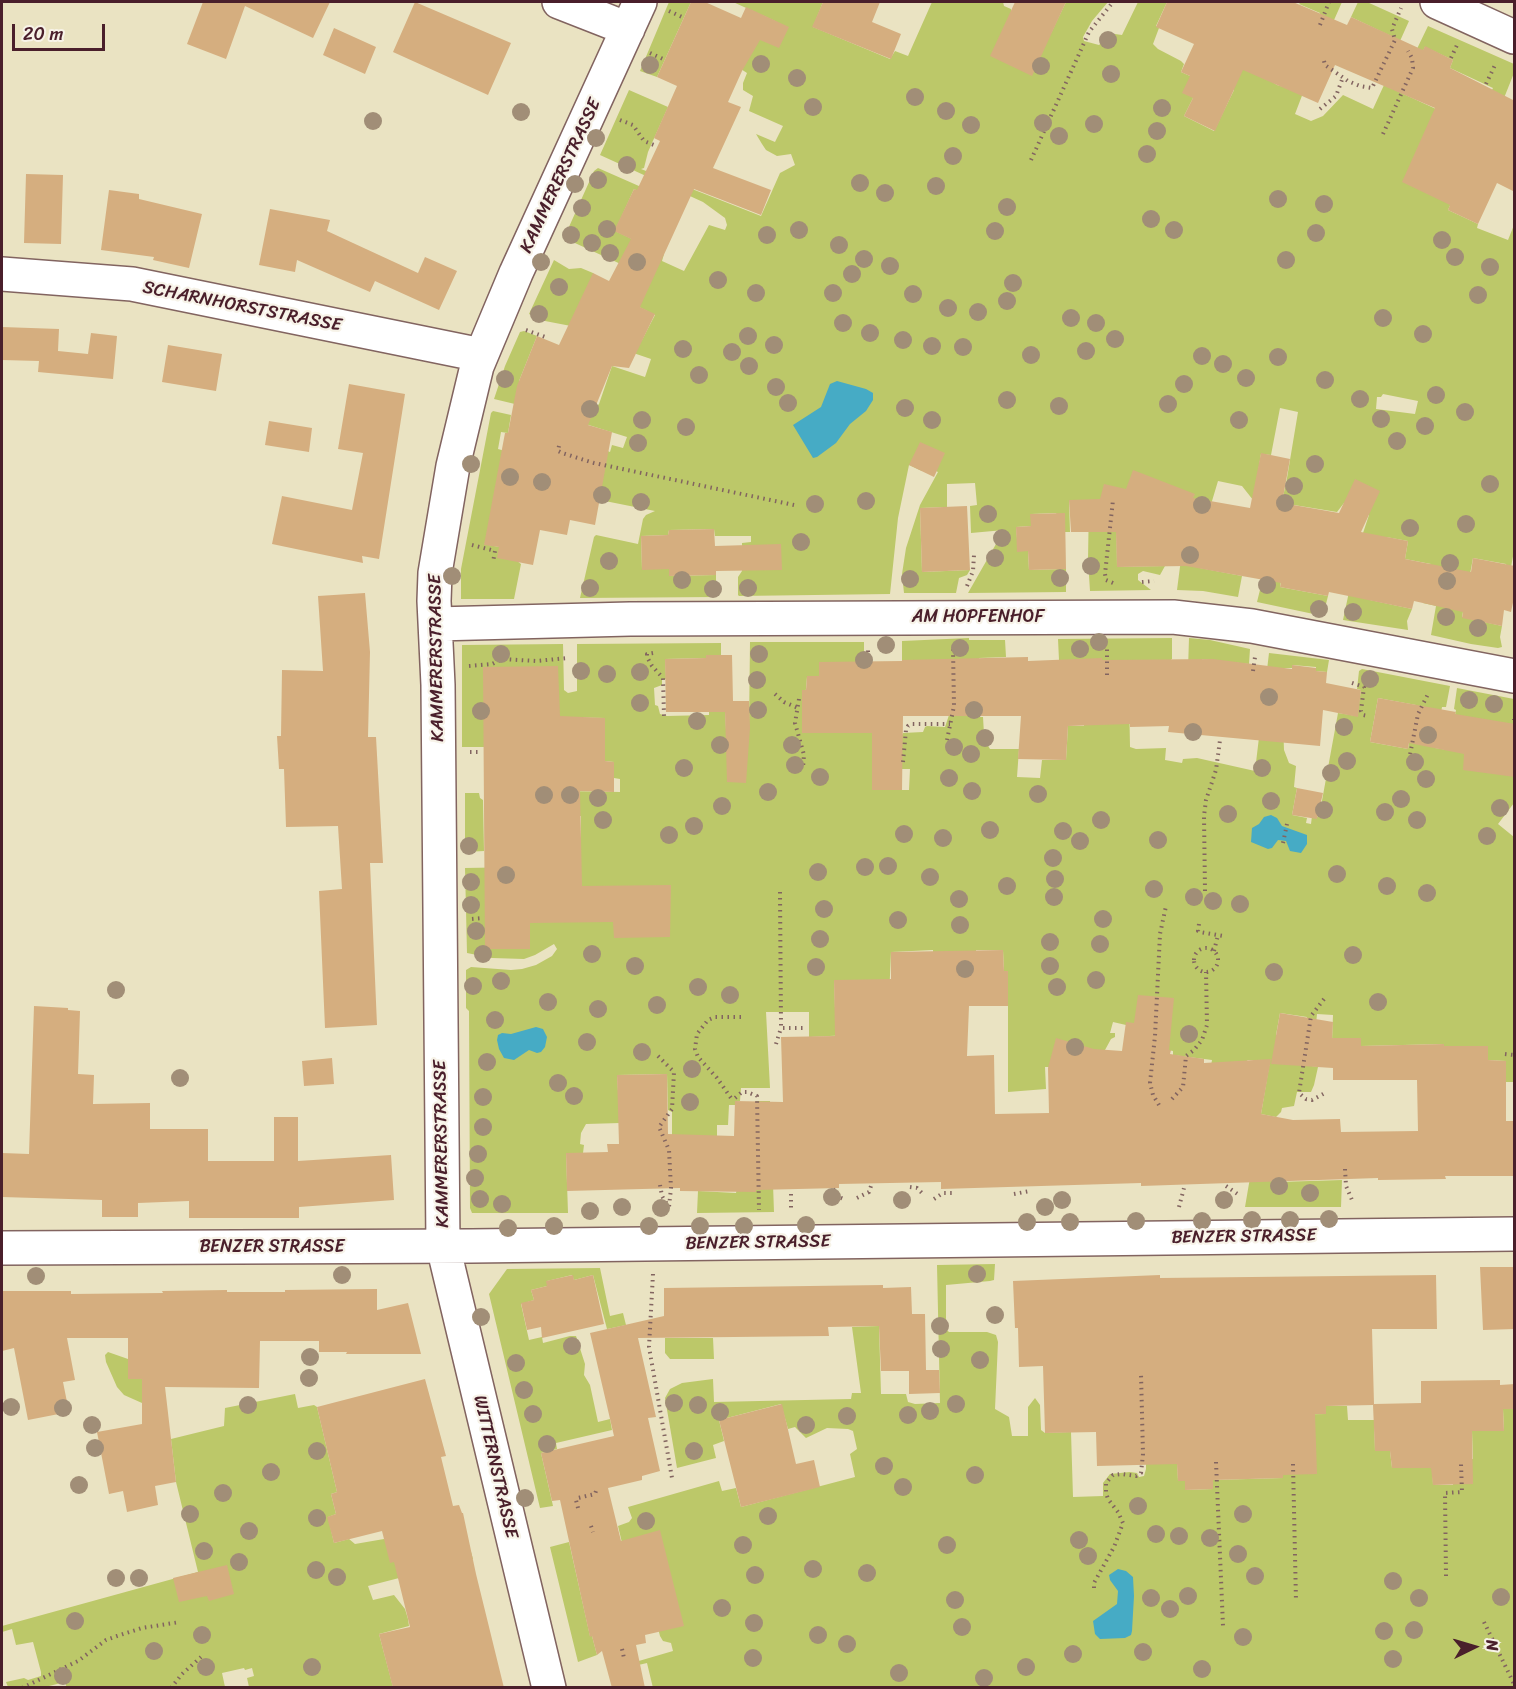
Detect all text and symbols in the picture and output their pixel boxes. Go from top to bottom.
scale bar [15,12,108,50]
text: 20 m [23,18,63,50]
street label: KAMMERERSTRASSE [516,95,606,257]
street label: SCHARNHORSTSTRASSE [141,277,343,337]
street label: KAMMERERSTRASSE [425,574,449,742]
street label: AM HOPFENHOF [912,606,1044,628]
street label: KAMMERERSTRASSE [430,1060,454,1228]
street label: BENZER STRASSE [1171,1225,1317,1249]
street label: BENZER STRASSE [685,1231,831,1255]
street label: BENZER STRASSE [199,1236,345,1258]
street label: WITTERNSTRASSE [468,1393,522,1541]
north arrow [1444,1617,1504,1677]
text: N [1478,1639,1507,1652]

